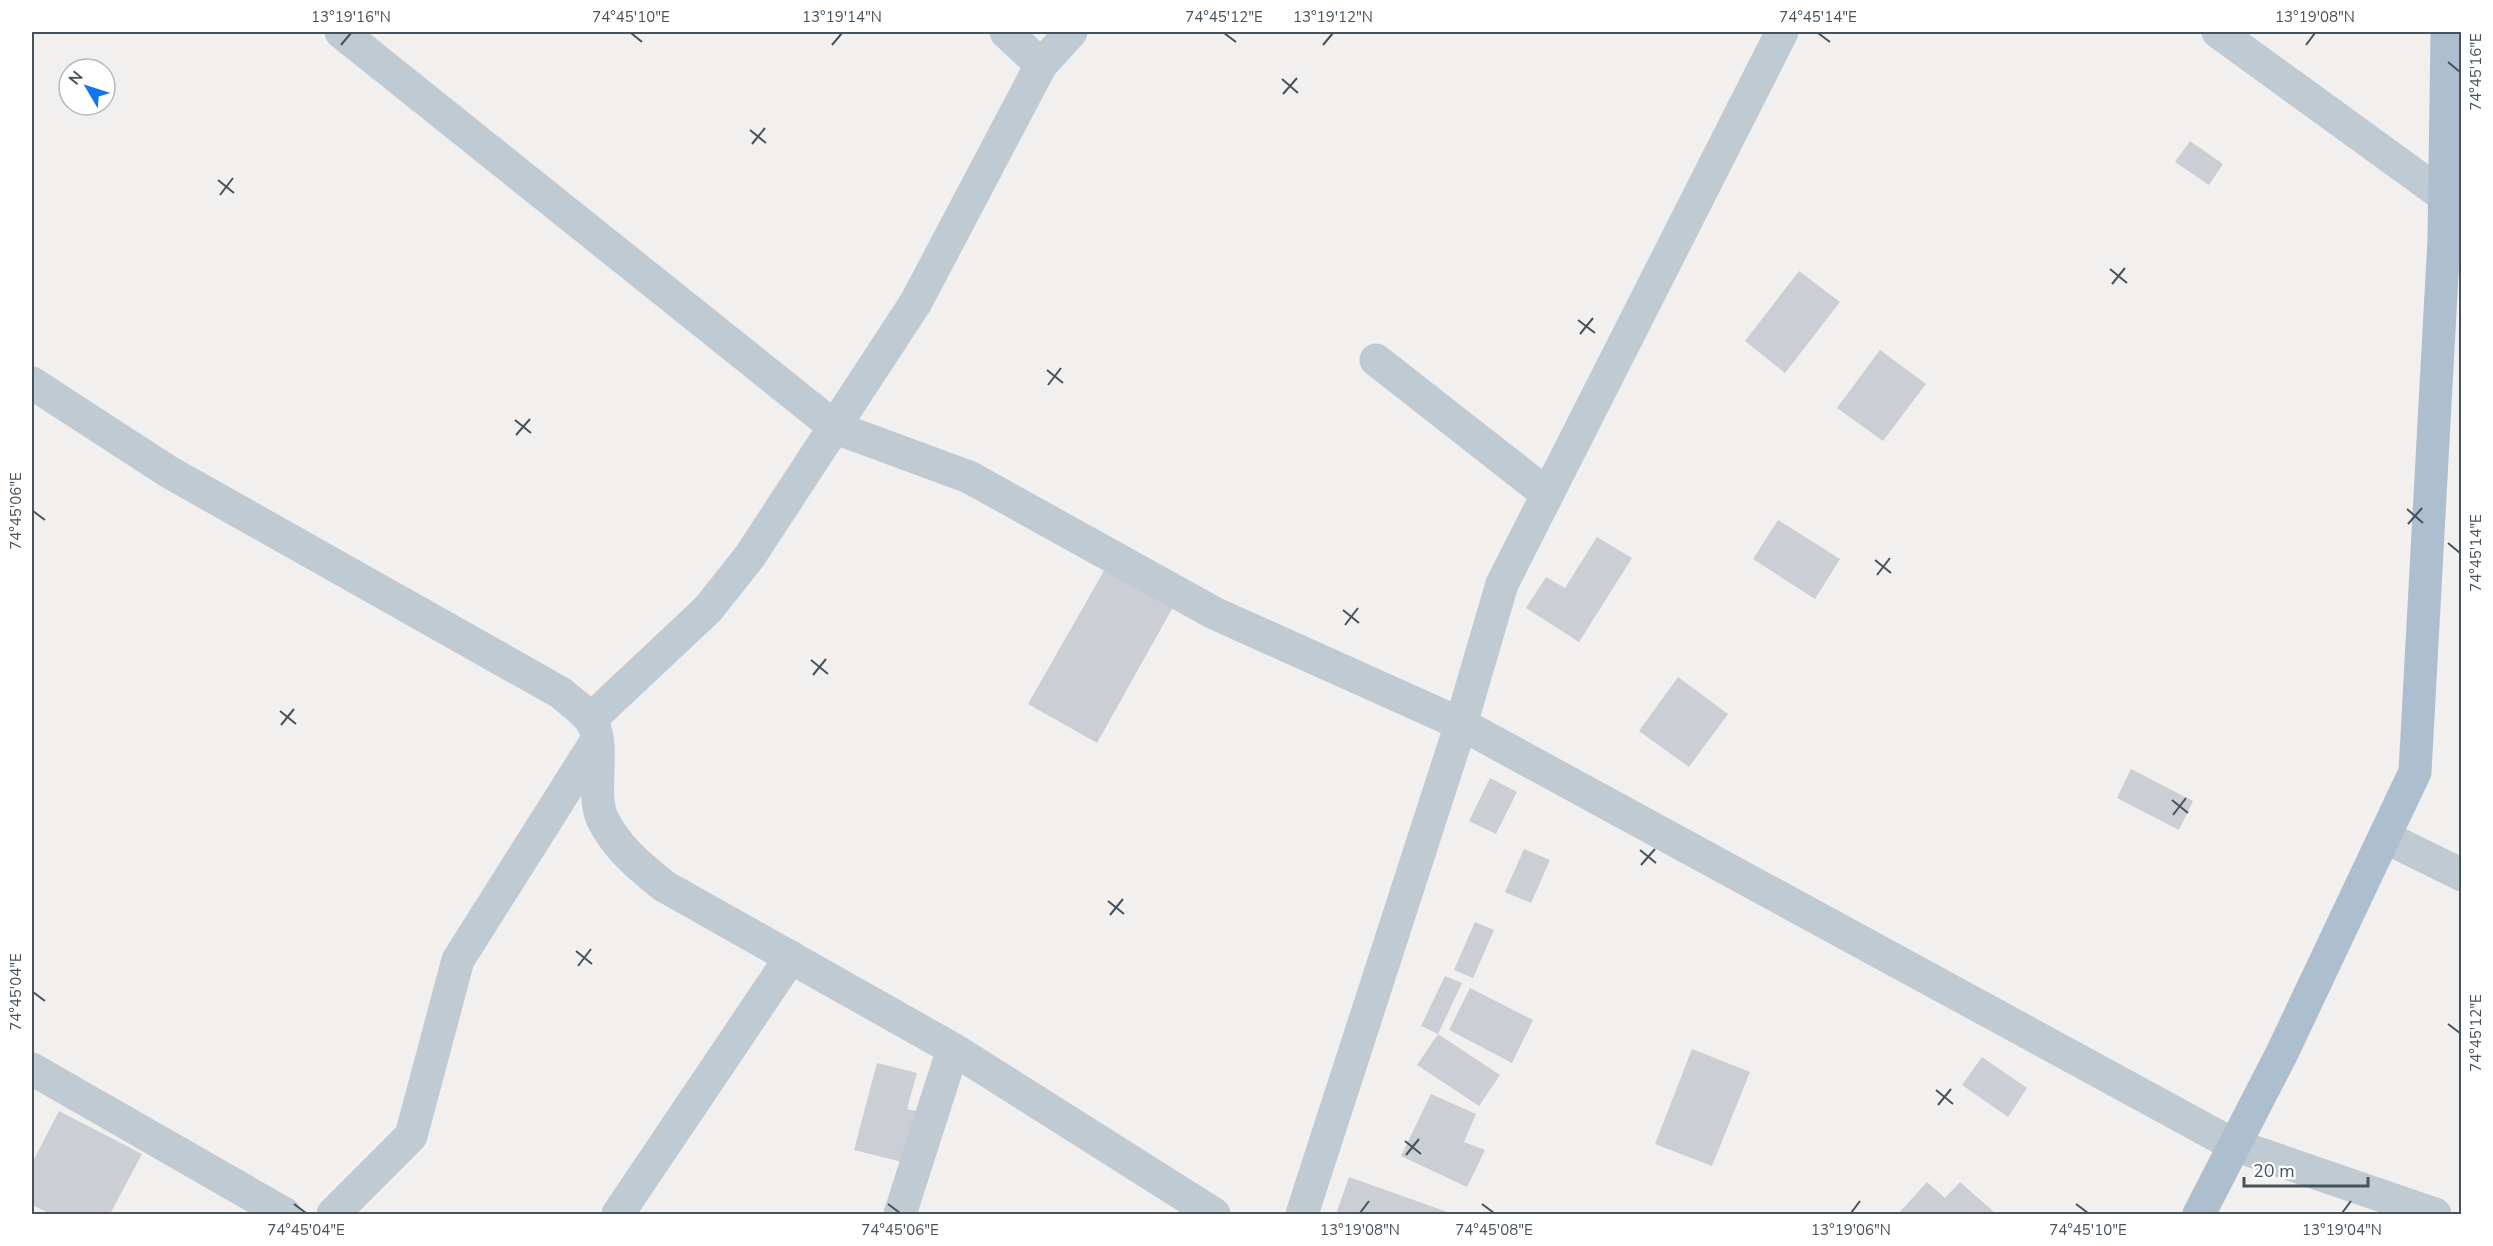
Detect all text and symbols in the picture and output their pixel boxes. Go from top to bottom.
text: 13°19'16"N [311,7,391,27]
text: 74°45'10"E [592,7,670,27]
text: 13°19'14"N [802,7,882,27]
text: 74°45'12"E [1185,7,1263,27]
text: 13°19'12"N [1293,7,1373,27]
text: 74°45'14"E [1779,7,1857,27]
text: 13°19'08"N [2275,7,2355,27]
text: 74°45'16"E [2466,33,2486,111]
north arrow [57,57,117,117]
text: N [64,67,88,90]
text: 74°45'06"E [6,472,26,550]
text: 74°45'14"E [2466,514,2486,592]
text: 74°45'04"E [6,953,26,1031]
text: 74°45'12"E [2466,994,2486,1072]
scale bar [2244,1150,2368,1188]
text: 20 m [2253,1159,2295,1183]
text: 74°45'04"E [267,1220,345,1240]
text: 74°45'06"E [861,1220,939,1240]
text: 13°19'08"N [1320,1220,1400,1240]
text: 74°45'08"E [1455,1220,1533,1240]
text: 13°19'06"N [1811,1220,1891,1240]
text: 74°45'10"E [2049,1220,2127,1240]
text: 13°19'04"N [2302,1220,2382,1240]

